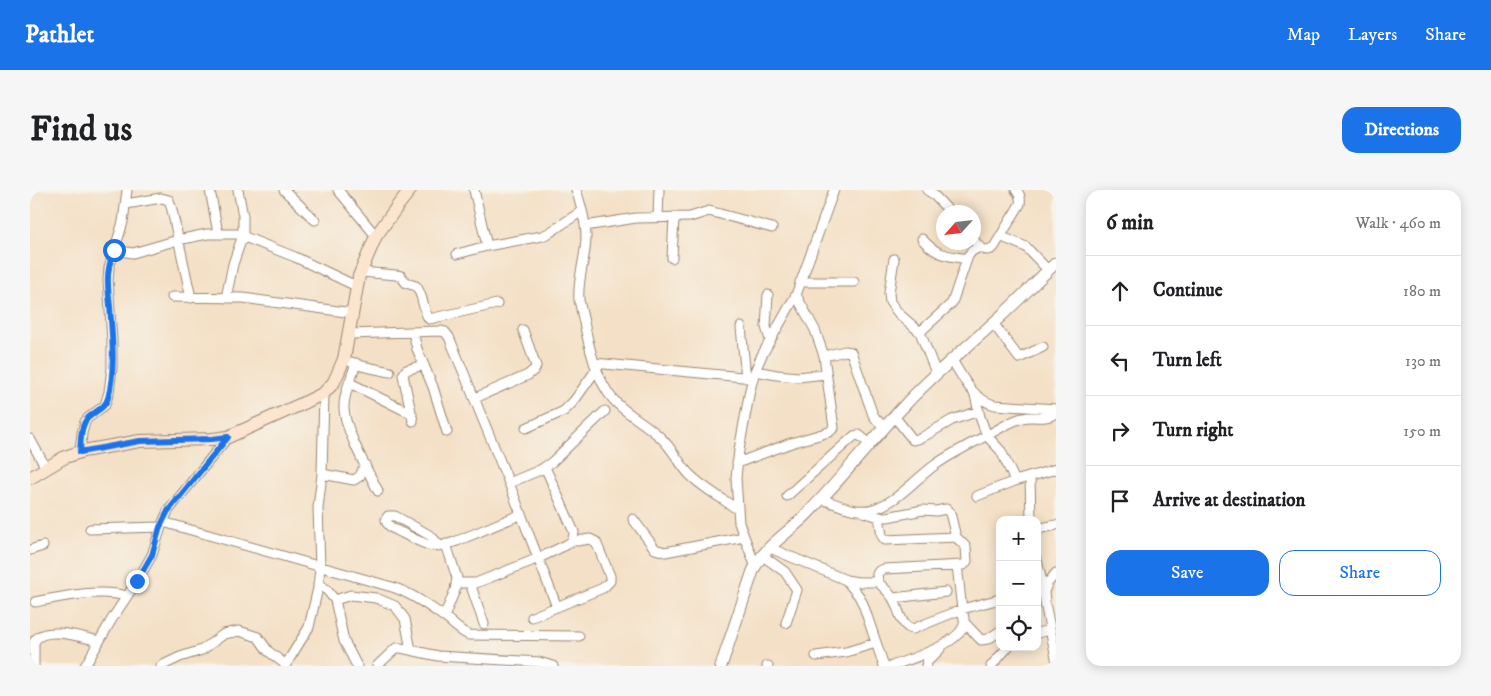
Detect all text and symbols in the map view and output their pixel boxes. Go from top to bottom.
text: Pathlet [25,20,94,50]
text: Map [1287,24,1320,46]
text: Layers [1348,24,1397,46]
text: Share [1425,24,1466,46]
button: Directions [1342,107,1461,153]
text: Find us [30,108,132,152]
north arrow [936,205,981,250]
text: 6 min [1106,210,1154,236]
text: Walk · 460 m [1355,213,1441,233]
route start [103,239,126,262]
icon: ahead [1106,277,1134,305]
text: Continue [1153,279,1223,302]
text: 180 m [1403,281,1441,301]
icon: left [1106,347,1134,375]
text: Turn left [1153,349,1222,372]
text: 130 m [1405,351,1441,371]
icon: right [1106,417,1134,445]
text: Turn right [1153,419,1233,442]
text: 150 m [1403,421,1441,441]
icon: arrive [1106,487,1134,515]
text: Arrive at destination [1153,489,1305,512]
map controls [996,516,1041,651]
button: + [996,516,1041,561]
button: Save [1106,550,1269,596]
button: Share [1279,550,1441,596]
button: − [996,561,1041,606]
route end [126,570,149,593]
button: locate [996,606,1041,651]

